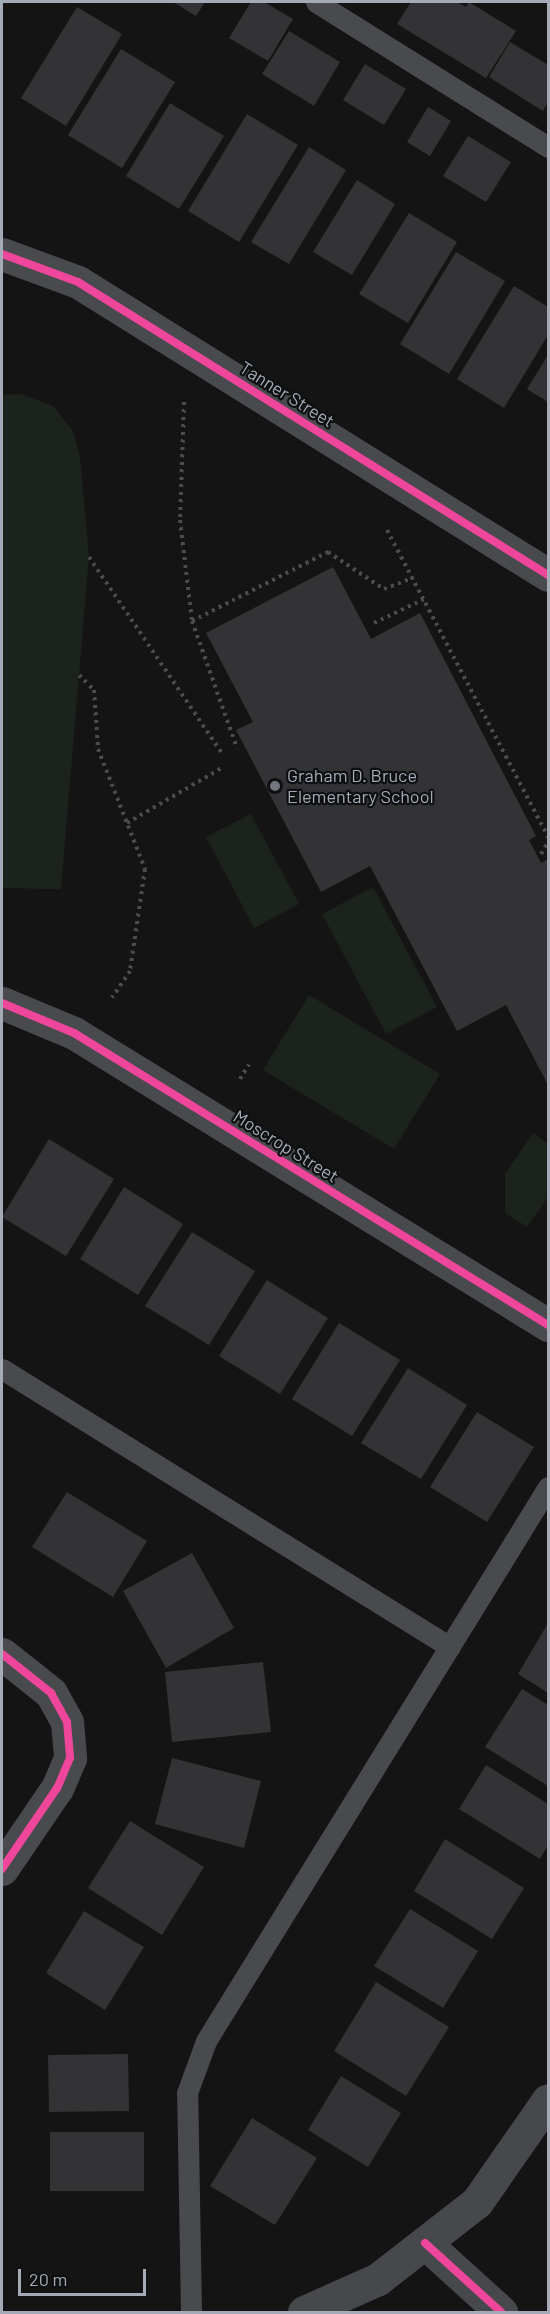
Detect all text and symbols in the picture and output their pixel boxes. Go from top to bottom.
street label: Tanner Street [236,356,338,432]
place label: Graham D. Bruce Elementary School [287,765,434,808]
marker: Graham D. Bruce Elementary School [268,779,282,793]
street label: Moscrop Street [230,1105,342,1187]
scale bar [21,2257,148,2295]
text: 20 m [29,2268,67,2290]

